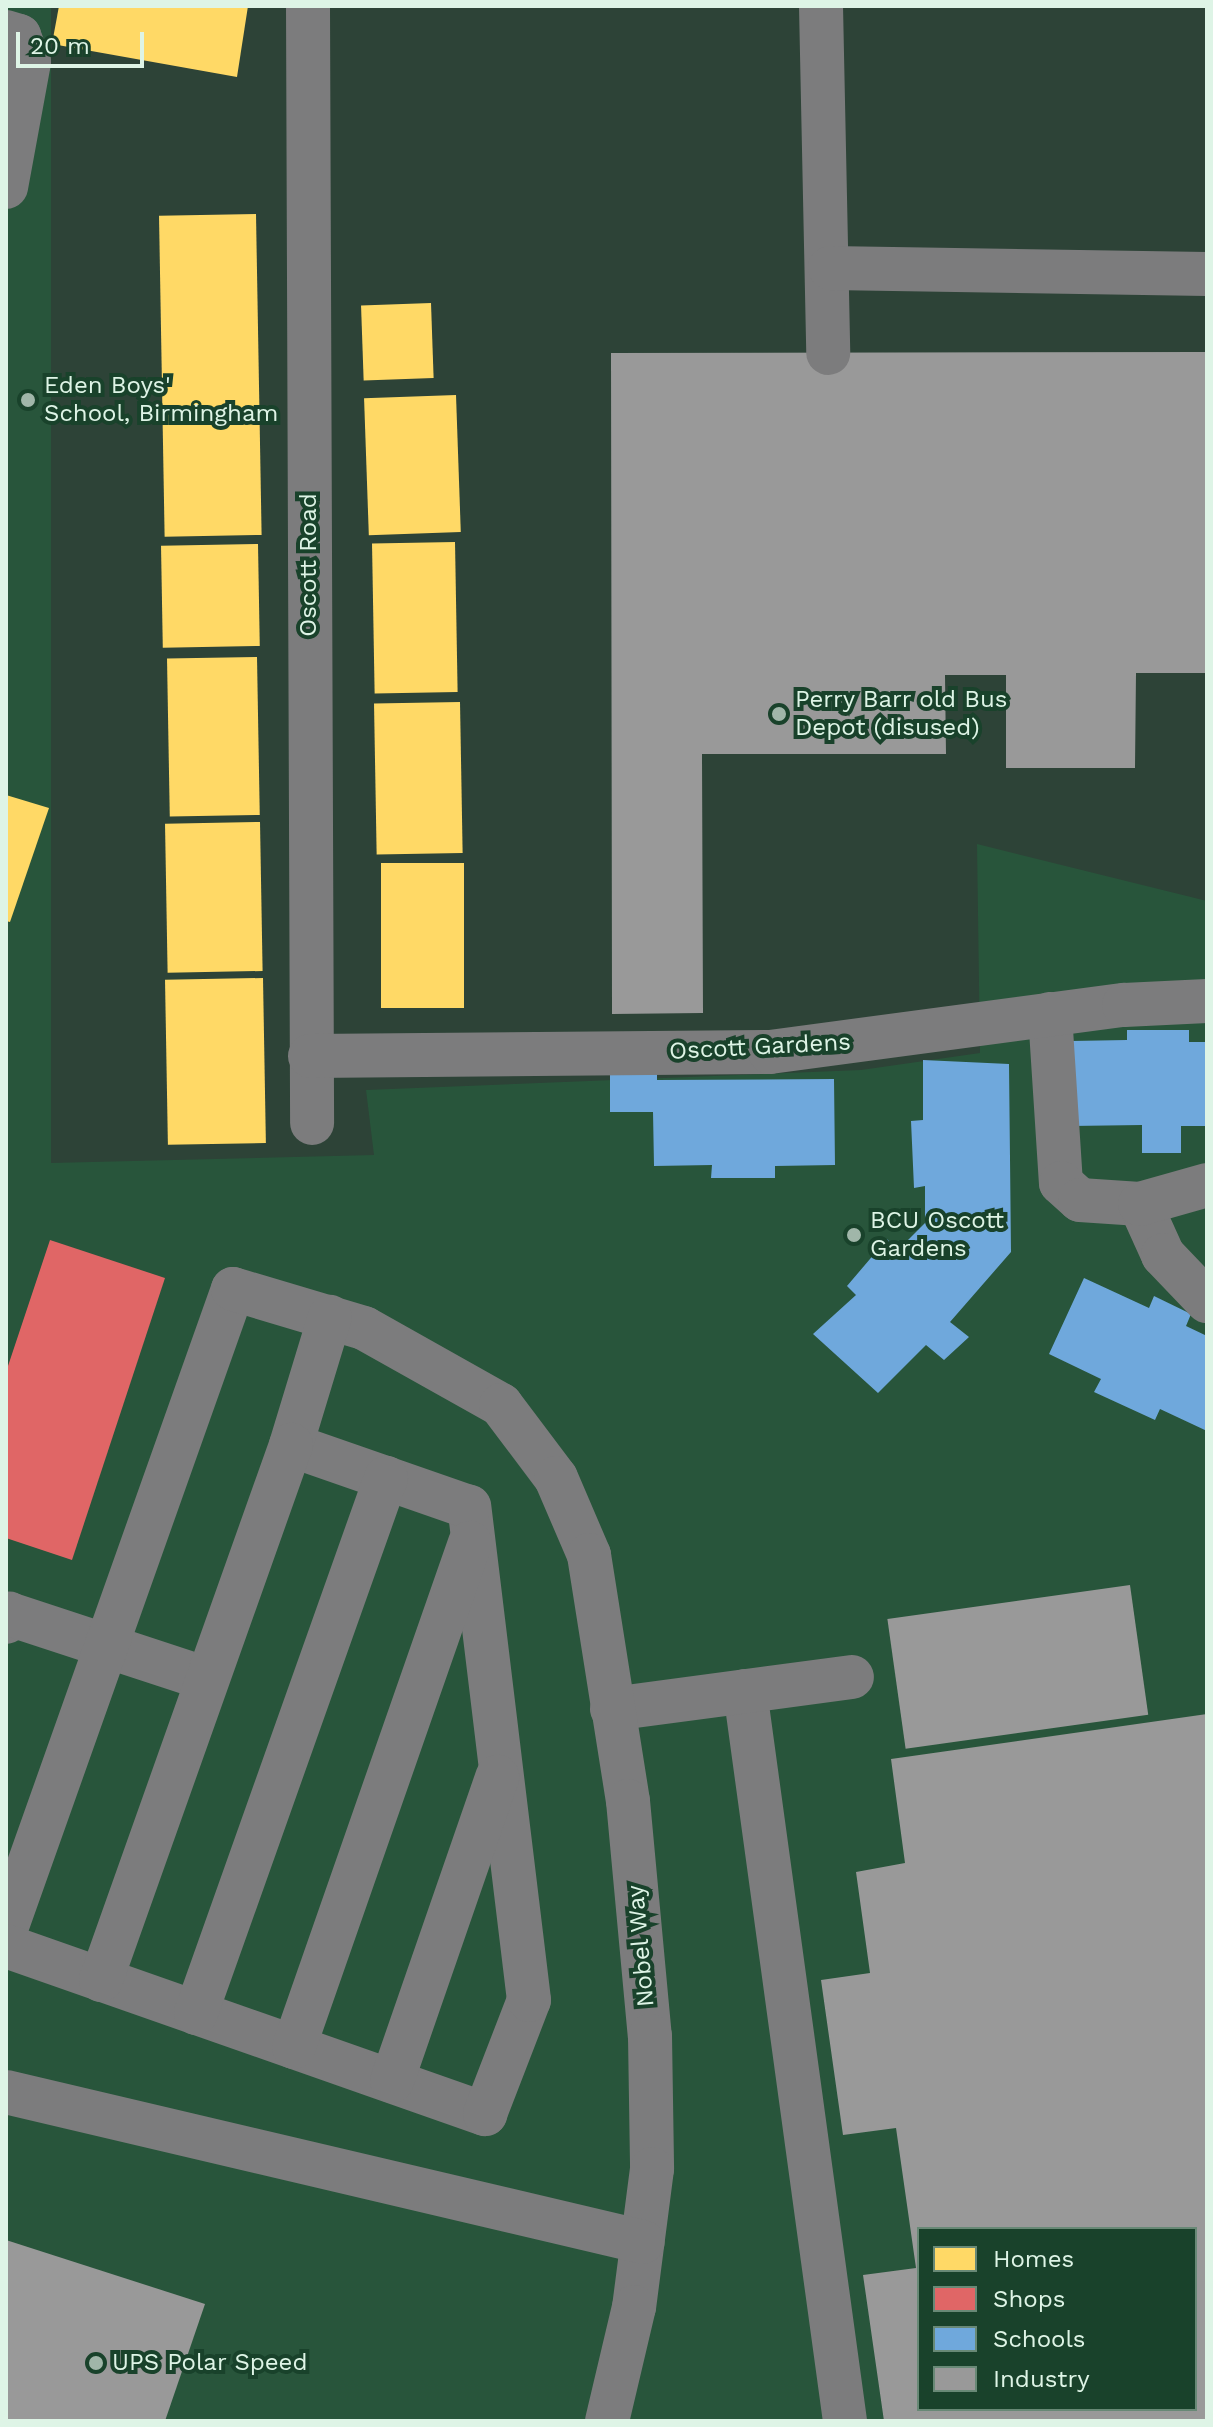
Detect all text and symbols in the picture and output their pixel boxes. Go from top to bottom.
scale bar [20,16,148,66]
text: 20 m [30,32,90,60]
place label: Eden Boys' School, Birmingham [44,372,278,428]
marker: Eden Boys' School, Birmingham [19,391,37,409]
street label: Oscott Road [295,493,323,637]
place label: Perry Barr old Bus Depot (disused) [795,686,1009,742]
marker: Perry Barr old Bus Depot (disused) [770,705,788,723]
street label: Oscott Gardens [668,1028,852,1066]
place label: BCU Oscott Gardens [870,1207,1004,1263]
marker: BCU Oscott Gardens [845,1226,863,1244]
street label: Nobel Way [621,1883,661,2009]
legend [917,2227,1197,2411]
text: Homes [993,2245,1074,2273]
text: Shops [993,2285,1065,2313]
text: Schools [993,2325,1085,2353]
place label: UPS Polar Speed [112,2349,308,2377]
marker: UPS Polar Speed [87,2354,105,2372]
text: Industry [993,2365,1090,2393]

